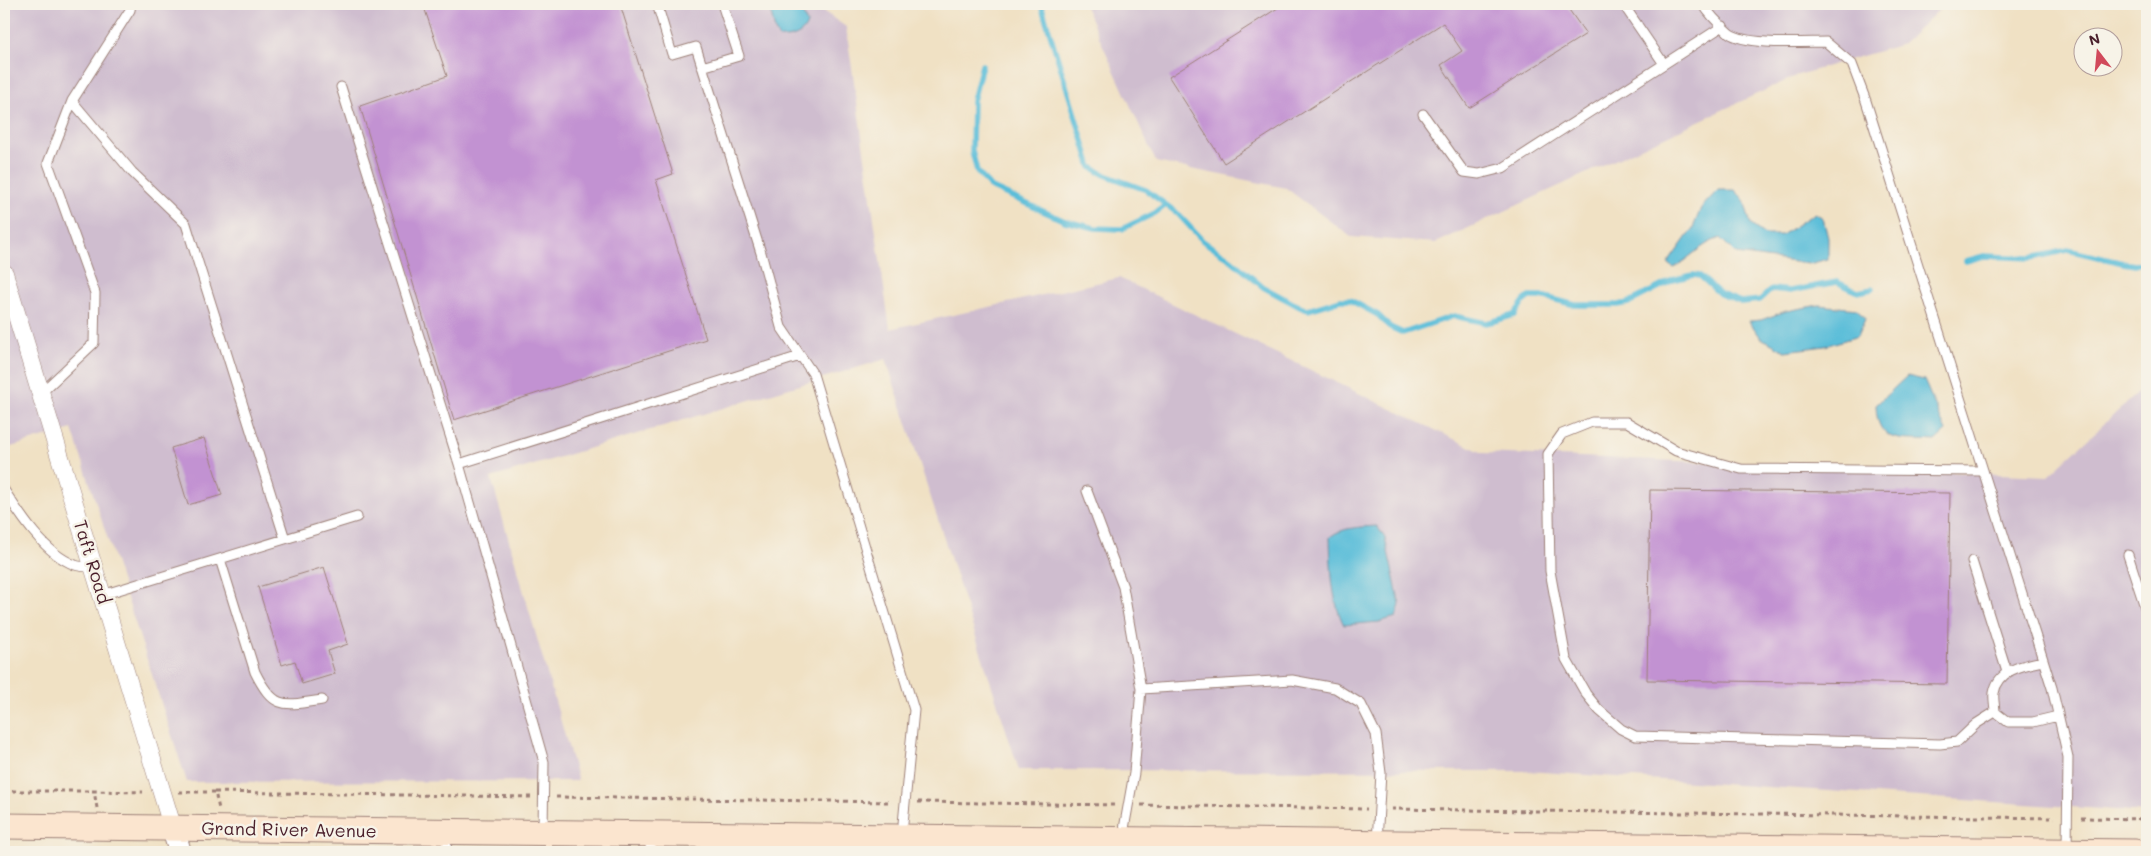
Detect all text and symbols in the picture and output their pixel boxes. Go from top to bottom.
north arrow [2074,28,2124,78]
text: N [2087,28,2102,50]
street label: Taft Road [69,517,117,607]
street label: Grand River Avenue [201,815,377,843]

